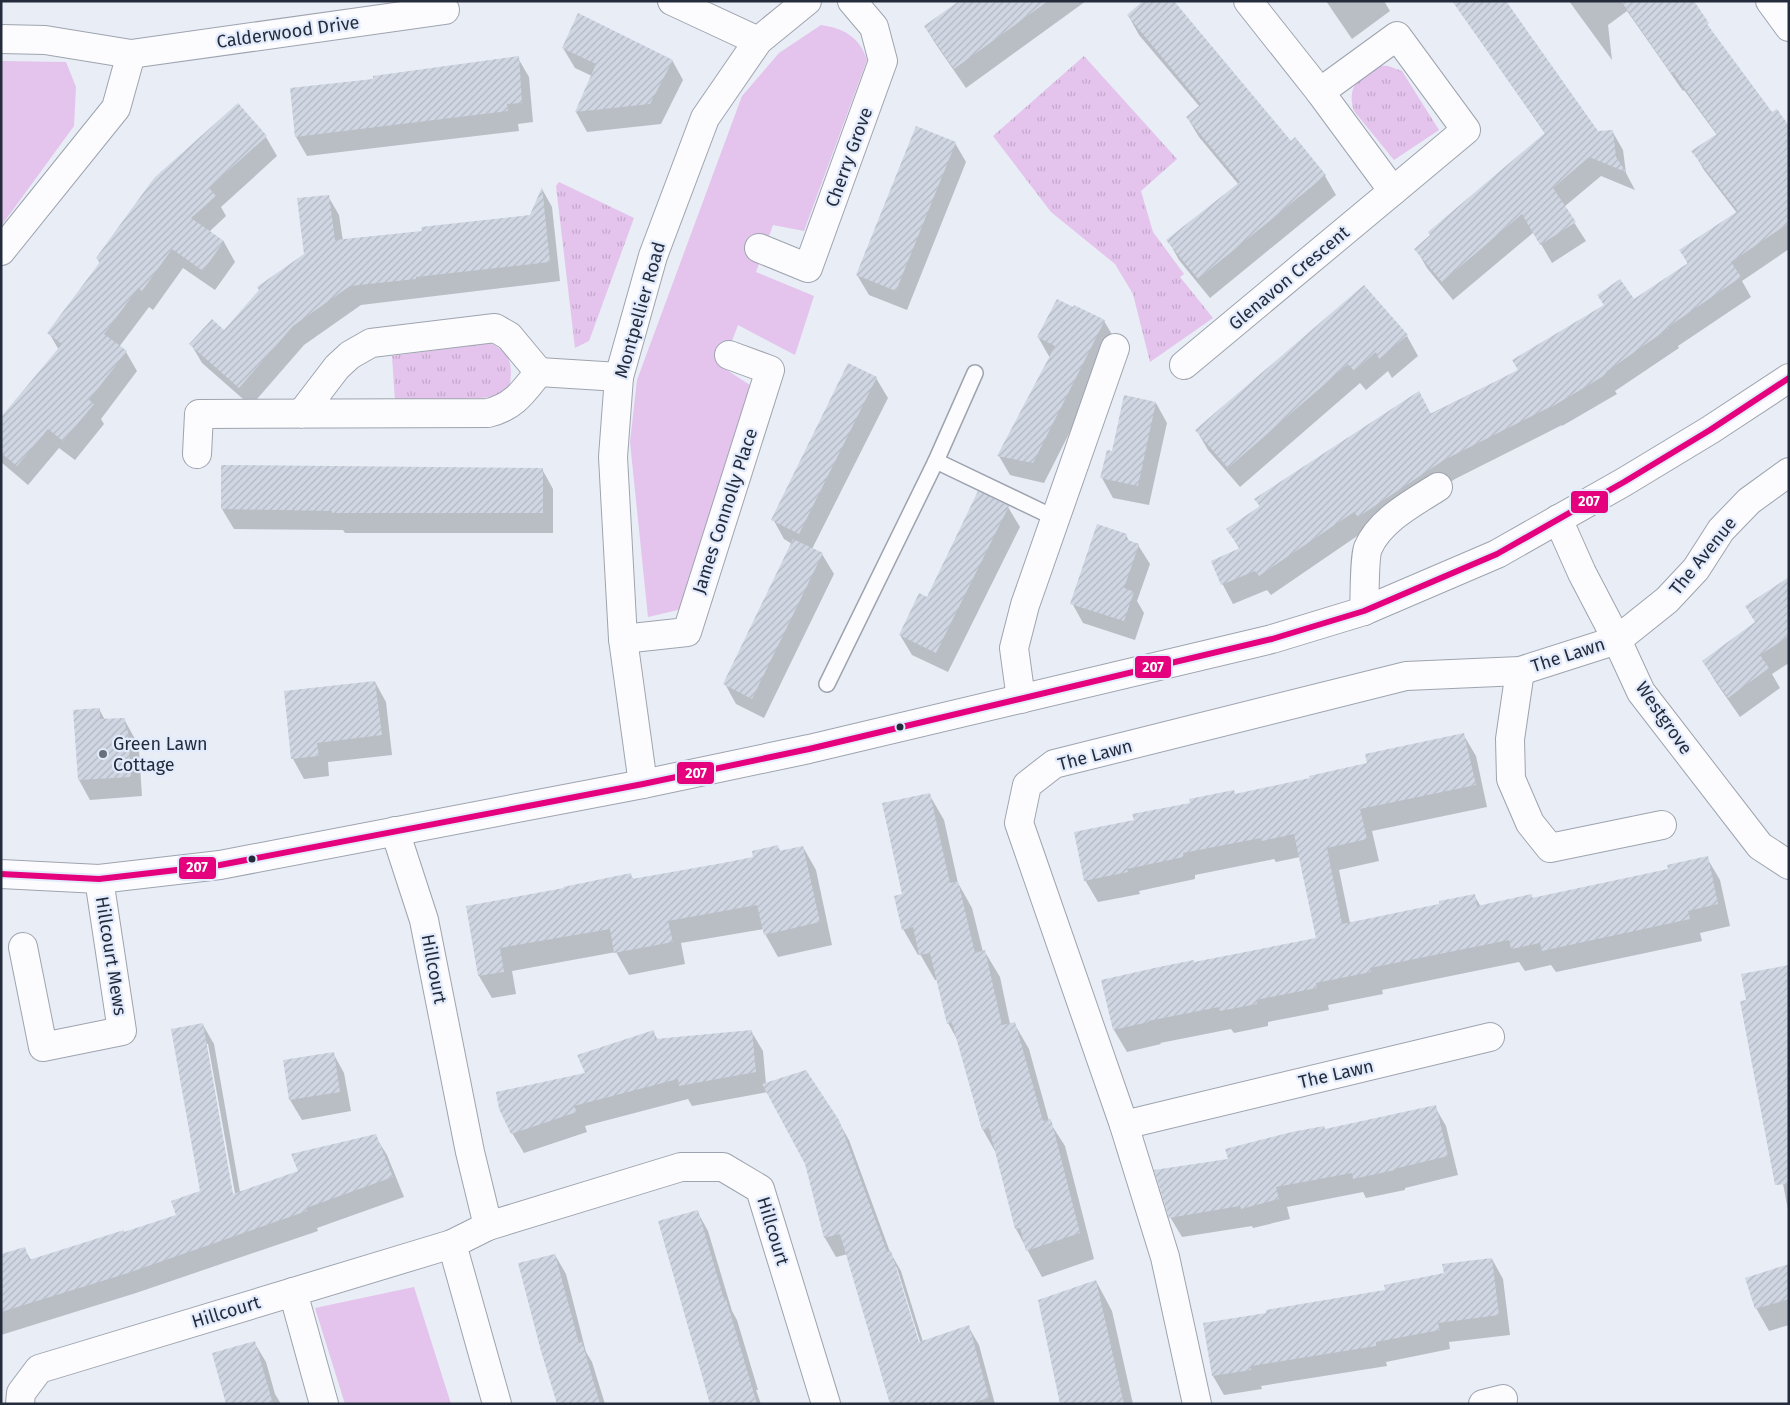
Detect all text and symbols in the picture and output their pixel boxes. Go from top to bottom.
street label: Calderwood Drive [215,11,361,53]
street label: Cherry Grove [821,104,877,210]
street label: Glenavon Crescent [1224,221,1354,335]
street label: Montpellier Road [610,239,670,381]
street label: James Connolly Place [688,425,762,597]
line badge: 207 [1570,490,1609,514]
text: 207 [1578,493,1600,510]
street label: The Avenue [1665,512,1741,600]
street label: The Lawn [1528,633,1608,677]
line badge: 207 [1134,655,1172,679]
text: 207 [1142,659,1164,676]
street label: Westgrove [1631,677,1697,759]
unlabelled marker [895,722,905,732]
place label: Green Lawn Cottage [113,733,208,776]
street label: The Lawn [1055,734,1135,776]
marker: Green Lawn Cottage [97,748,109,760]
line badge: 207 [676,761,715,785]
text: 207 [685,765,707,782]
unlabelled marker [247,854,257,864]
line badge: 207 [178,856,217,880]
text: 207 [186,859,208,876]
street label: Hillcourt Mews [91,895,131,1017]
street label: Hillcourt [416,932,452,1006]
street label: The Lawn [1296,1055,1376,1093]
street label: Hillcourt [752,1194,794,1268]
street label: Hillcourt [189,1291,263,1333]

